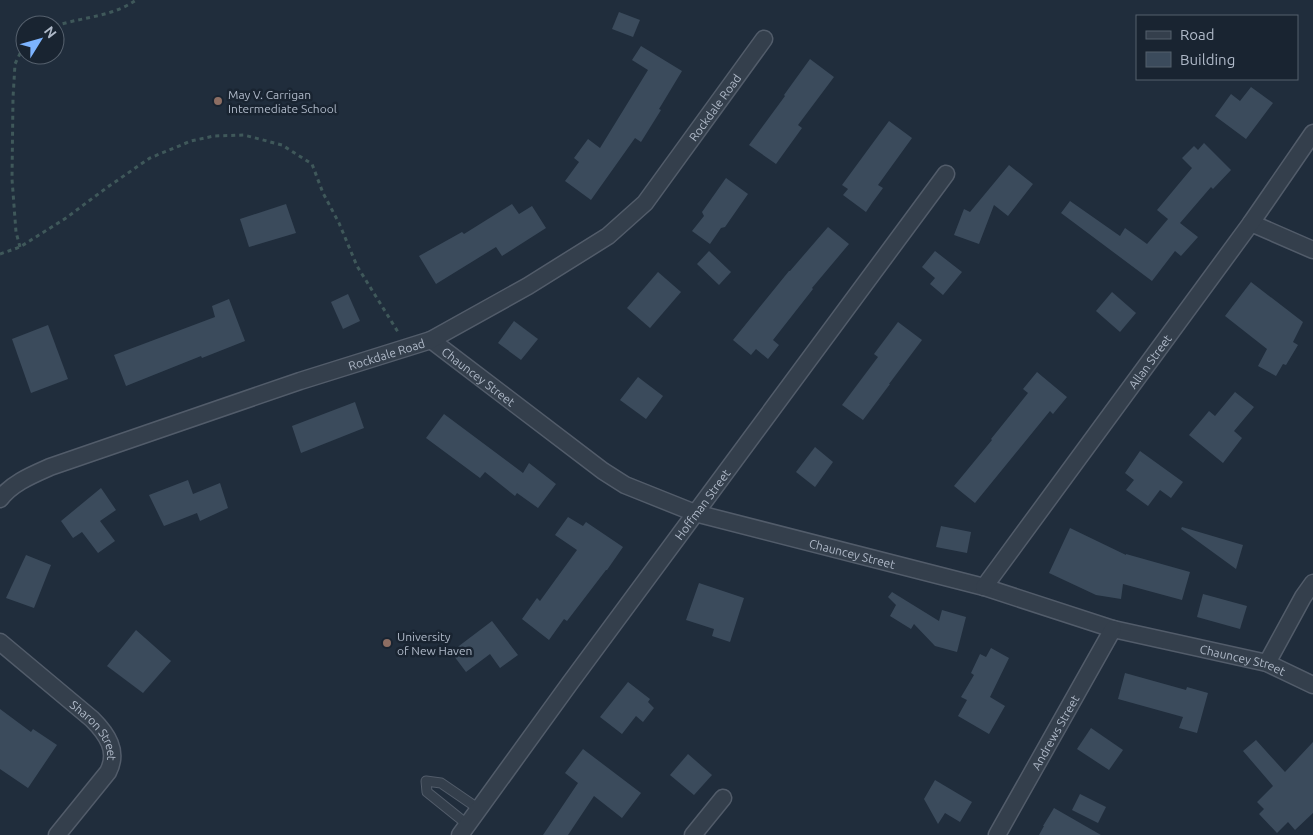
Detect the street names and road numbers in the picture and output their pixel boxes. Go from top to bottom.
street label: Rockdale Road [686,71,743,143]
street label: Allan Street [1126,332,1174,391]
street label: Rockdale Road [347,336,426,372]
street label: Chauncey Street [440,344,518,408]
street label: Hoffman Street [672,466,733,542]
street label: Chauncey Street [808,536,897,571]
street label: Chauncey Street [1199,642,1288,678]
street label: Andrews Street [1029,692,1081,772]
street label: Sharon Street [68,697,119,762]

